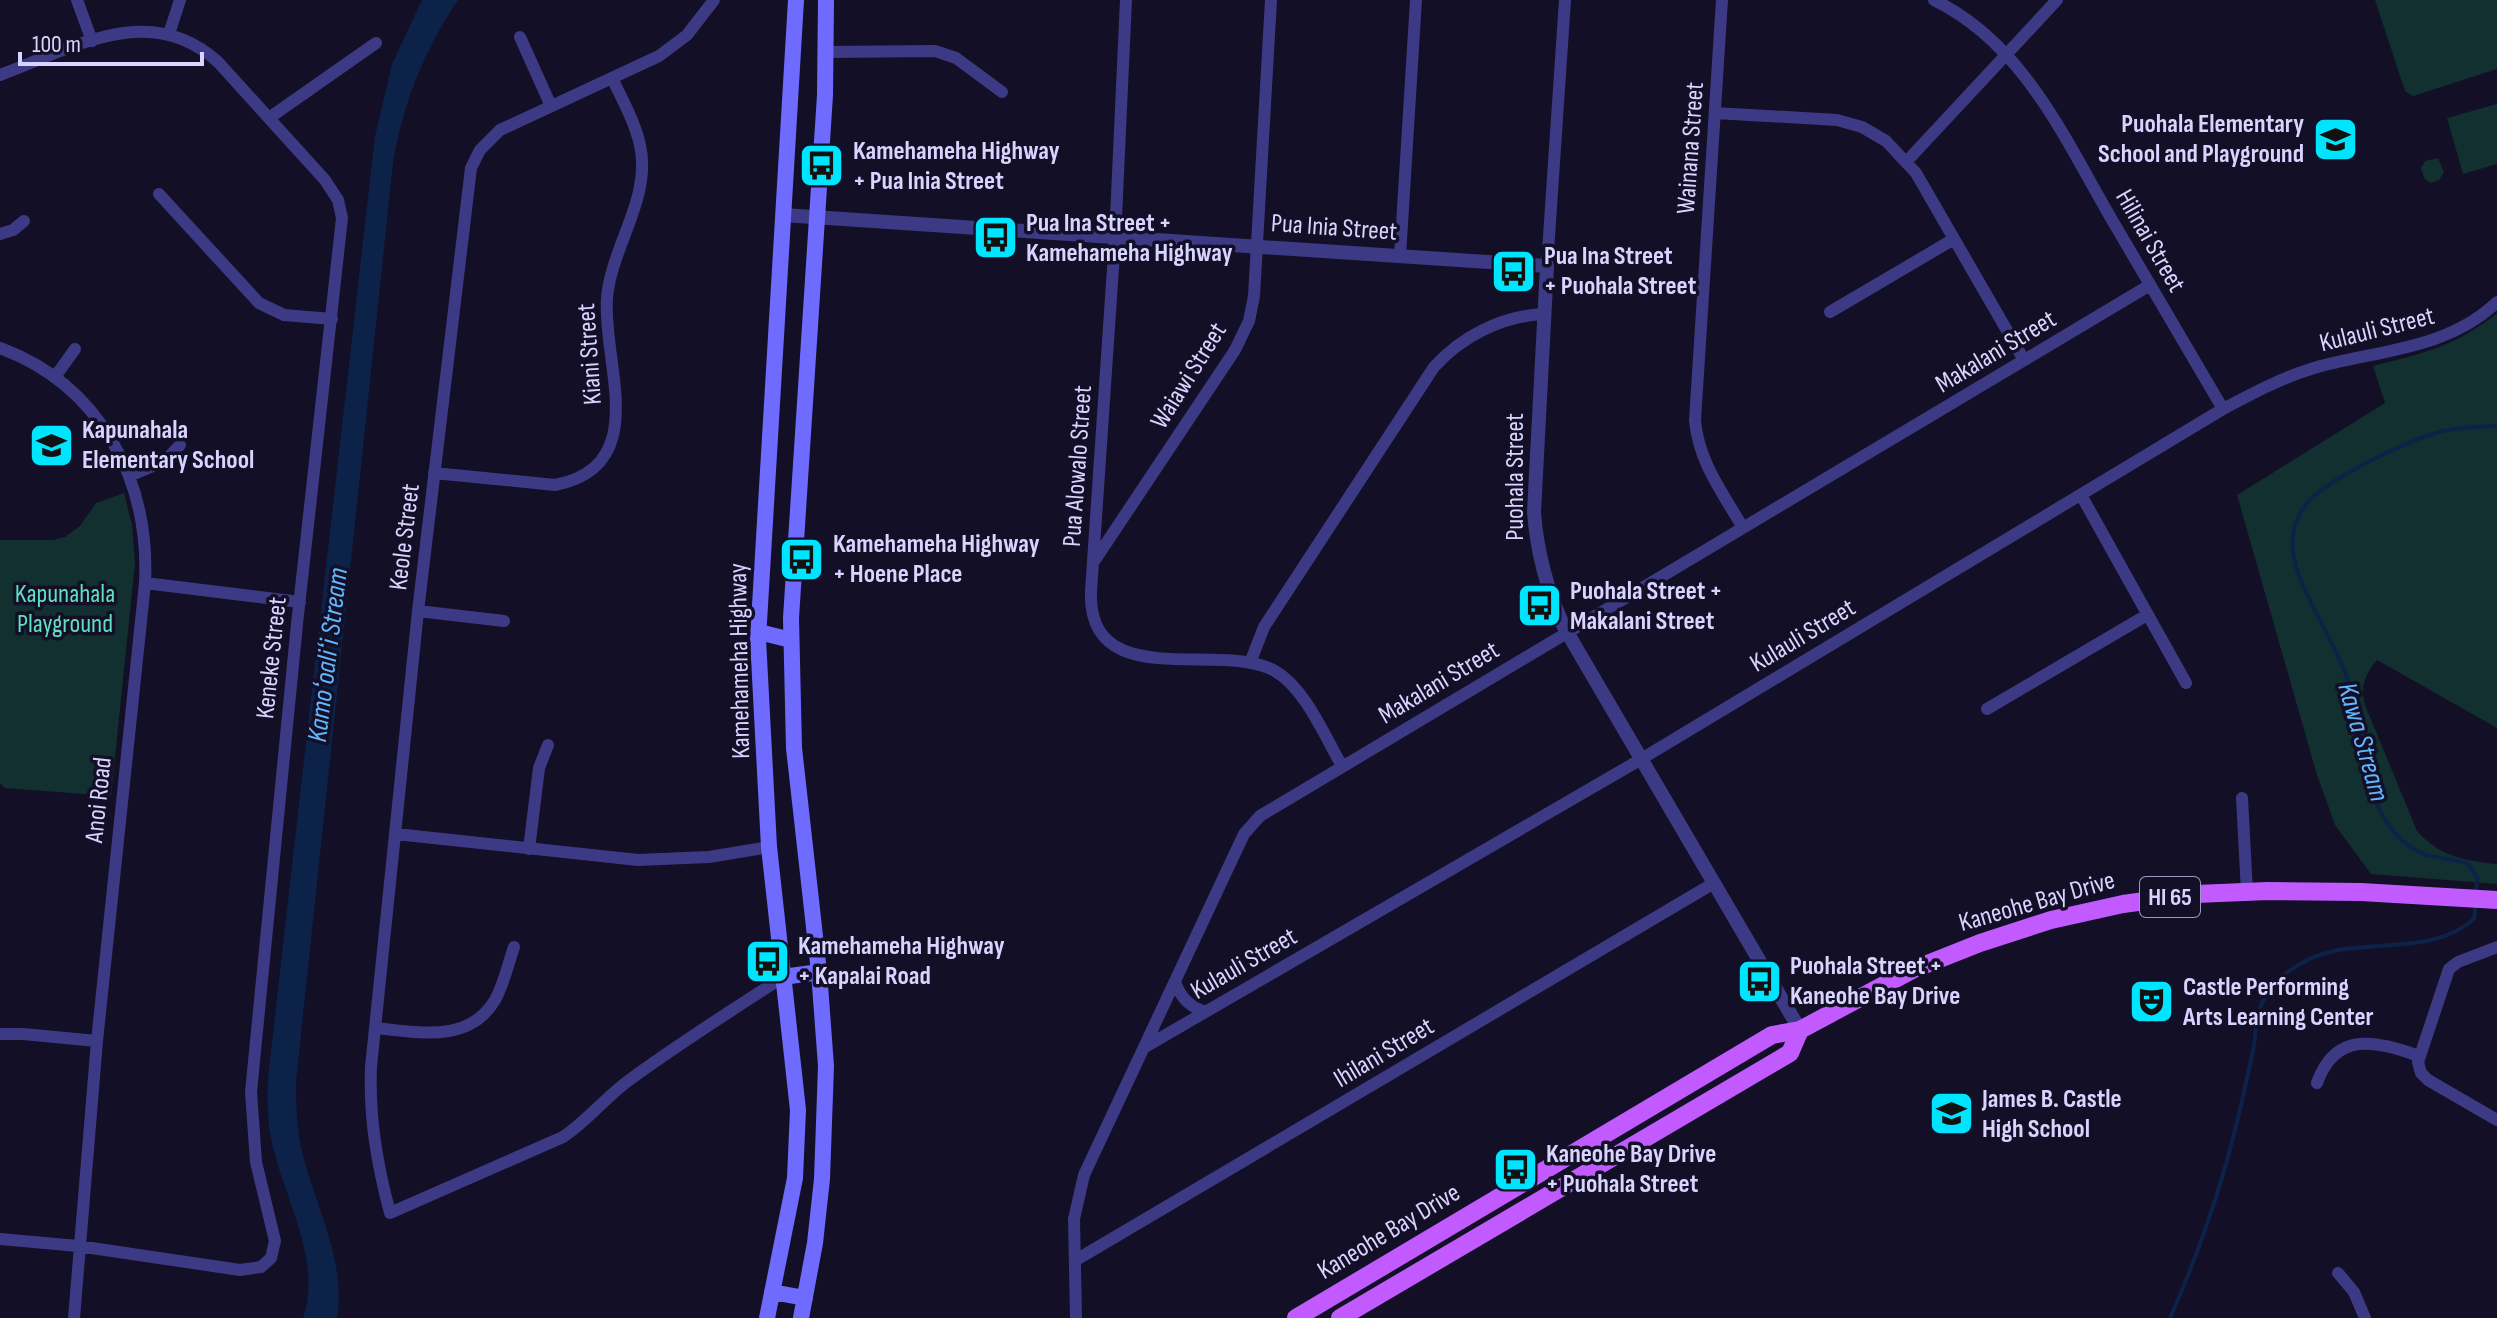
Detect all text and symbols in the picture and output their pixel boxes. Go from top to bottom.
scale bar [20,16,202,66]
text: 100 m [32,30,81,59]
street label: Wainana Street [1671,81,1711,215]
place label: Puohala Elementary School and Playground [2098,109,2304,170]
school or university icon: Puohala Elementary School and Playground [2311,115,2359,163]
place label: Kamehameha Highway + Pua Inia Street [853,136,1060,197]
bus stop icon: Kamehameha Highway + Pua Inia Street [798,142,846,190]
street label: Hilinai Street [2108,184,2192,298]
place label: Pua Ina Street + Kamehameha Highway [1026,208,1233,269]
street label: Pua Inia Street [1270,208,1398,248]
bus stop icon: Pua Ina Street + Kamehameha Highway [971,214,1019,262]
place label: Pua Ina Street + Puohala Street [1544,241,1697,302]
bus stop icon: Pua Ina Street + Puohala Street [1489,247,1537,295]
street label: Kulauli Street [2316,301,2438,359]
street label: Kiani Street [571,302,609,406]
street label: Makalani Street [1930,304,2062,400]
street label: Waiawi Street [1144,317,1234,435]
street label: Pua Alowalo Street [1057,384,1099,548]
street label: Puohala Street [1500,413,1531,541]
place label: Kapunahala Elementary School [82,415,254,476]
school or university icon: Kapunahala Elementary School [27,421,75,469]
street label: Keole Street [383,482,427,592]
place label: Kamehameha Highway + Hoene Place [833,529,1040,590]
bus stop icon: Kamehameha Highway + Hoene Place [778,535,826,583]
street label: Kamehameha Highway [723,563,757,759]
water label: Kamoʻoaliʻi Stream [301,566,355,744]
place label: Puohala Street + Makalani Street [1570,576,1722,637]
park label: Kapunahala Playground [15,579,115,640]
bus stop icon: Puohala Street + Makalani Street [1515,582,1563,630]
street label: Kulauli Street [1745,592,1861,679]
street label: Keneke Street [250,595,294,720]
street label: Makalani Street [1373,635,1505,731]
water label: Kawa Stream [2330,679,2396,805]
street label: Anoi Road [79,756,119,845]
street label: Kaneohe Bay Drive [1955,865,2119,939]
road number: HI 65 [2140,877,2200,917]
street label: Kulauli Street [1185,921,1303,1007]
place label: Kamehameha Highway + Kapalai Road [798,931,1005,992]
bus stop icon: Kamehameha Highway + Kapalai Road [743,937,791,985]
place label: Puohala Street + Kaneohe Bay Drive [1790,951,1960,1012]
bus stop icon: Puohala Street + Kaneohe Bay Drive [1735,957,1783,1005]
place label: Castle Performing Arts Learning Center [2182,972,2374,1033]
theatre icon: Castle Performing Arts Learning Center [2128,978,2176,1026]
street label: Ihilani Street [1328,1011,1440,1095]
place label: James B. Castle High School [1981,1084,2122,1145]
school or university icon: James B. Castle High School [1927,1090,1975,1138]
place label: Kaneohe Bay Drive + Puohala Street [1546,1139,1716,1200]
bus stop icon: Kaneohe Bay Drive + Puohala Street [1491,1145,1539,1193]
street label: Kaneohe Bay Drive [1312,1177,1466,1287]

